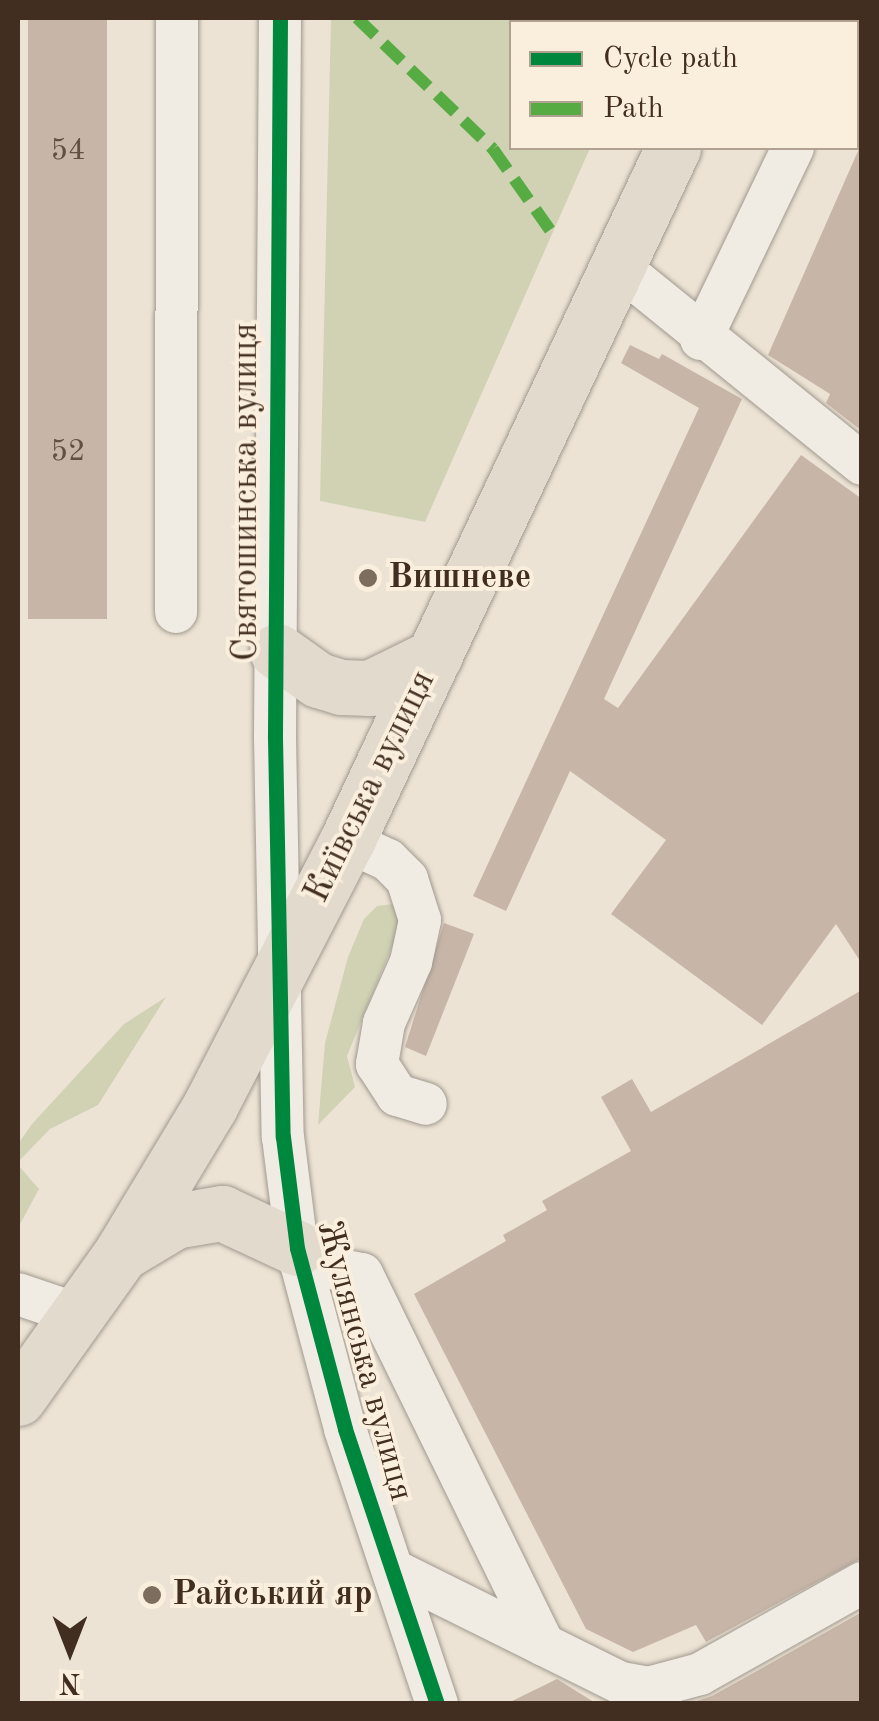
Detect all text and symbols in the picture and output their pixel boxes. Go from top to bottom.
legend [509,20,859,150]
text: Cycle path [603,44,738,74]
text: Path [603,94,664,124]
house number: 54 [51,133,85,169]
street label: Святошинська вулиця [226,323,268,661]
house number: 52 [51,434,85,470]
place label: Вишневе [388,557,531,599]
marker: Вишневе [357,567,379,589]
street label: Київська вулиця [297,664,445,910]
street label: Жулянська вулиця [306,1216,422,1506]
place label: Райський яр [172,1574,372,1616]
marker: Райський яр [141,1584,163,1606]
north arrow [20,1601,120,1701]
text: N [59,1667,81,1695]

